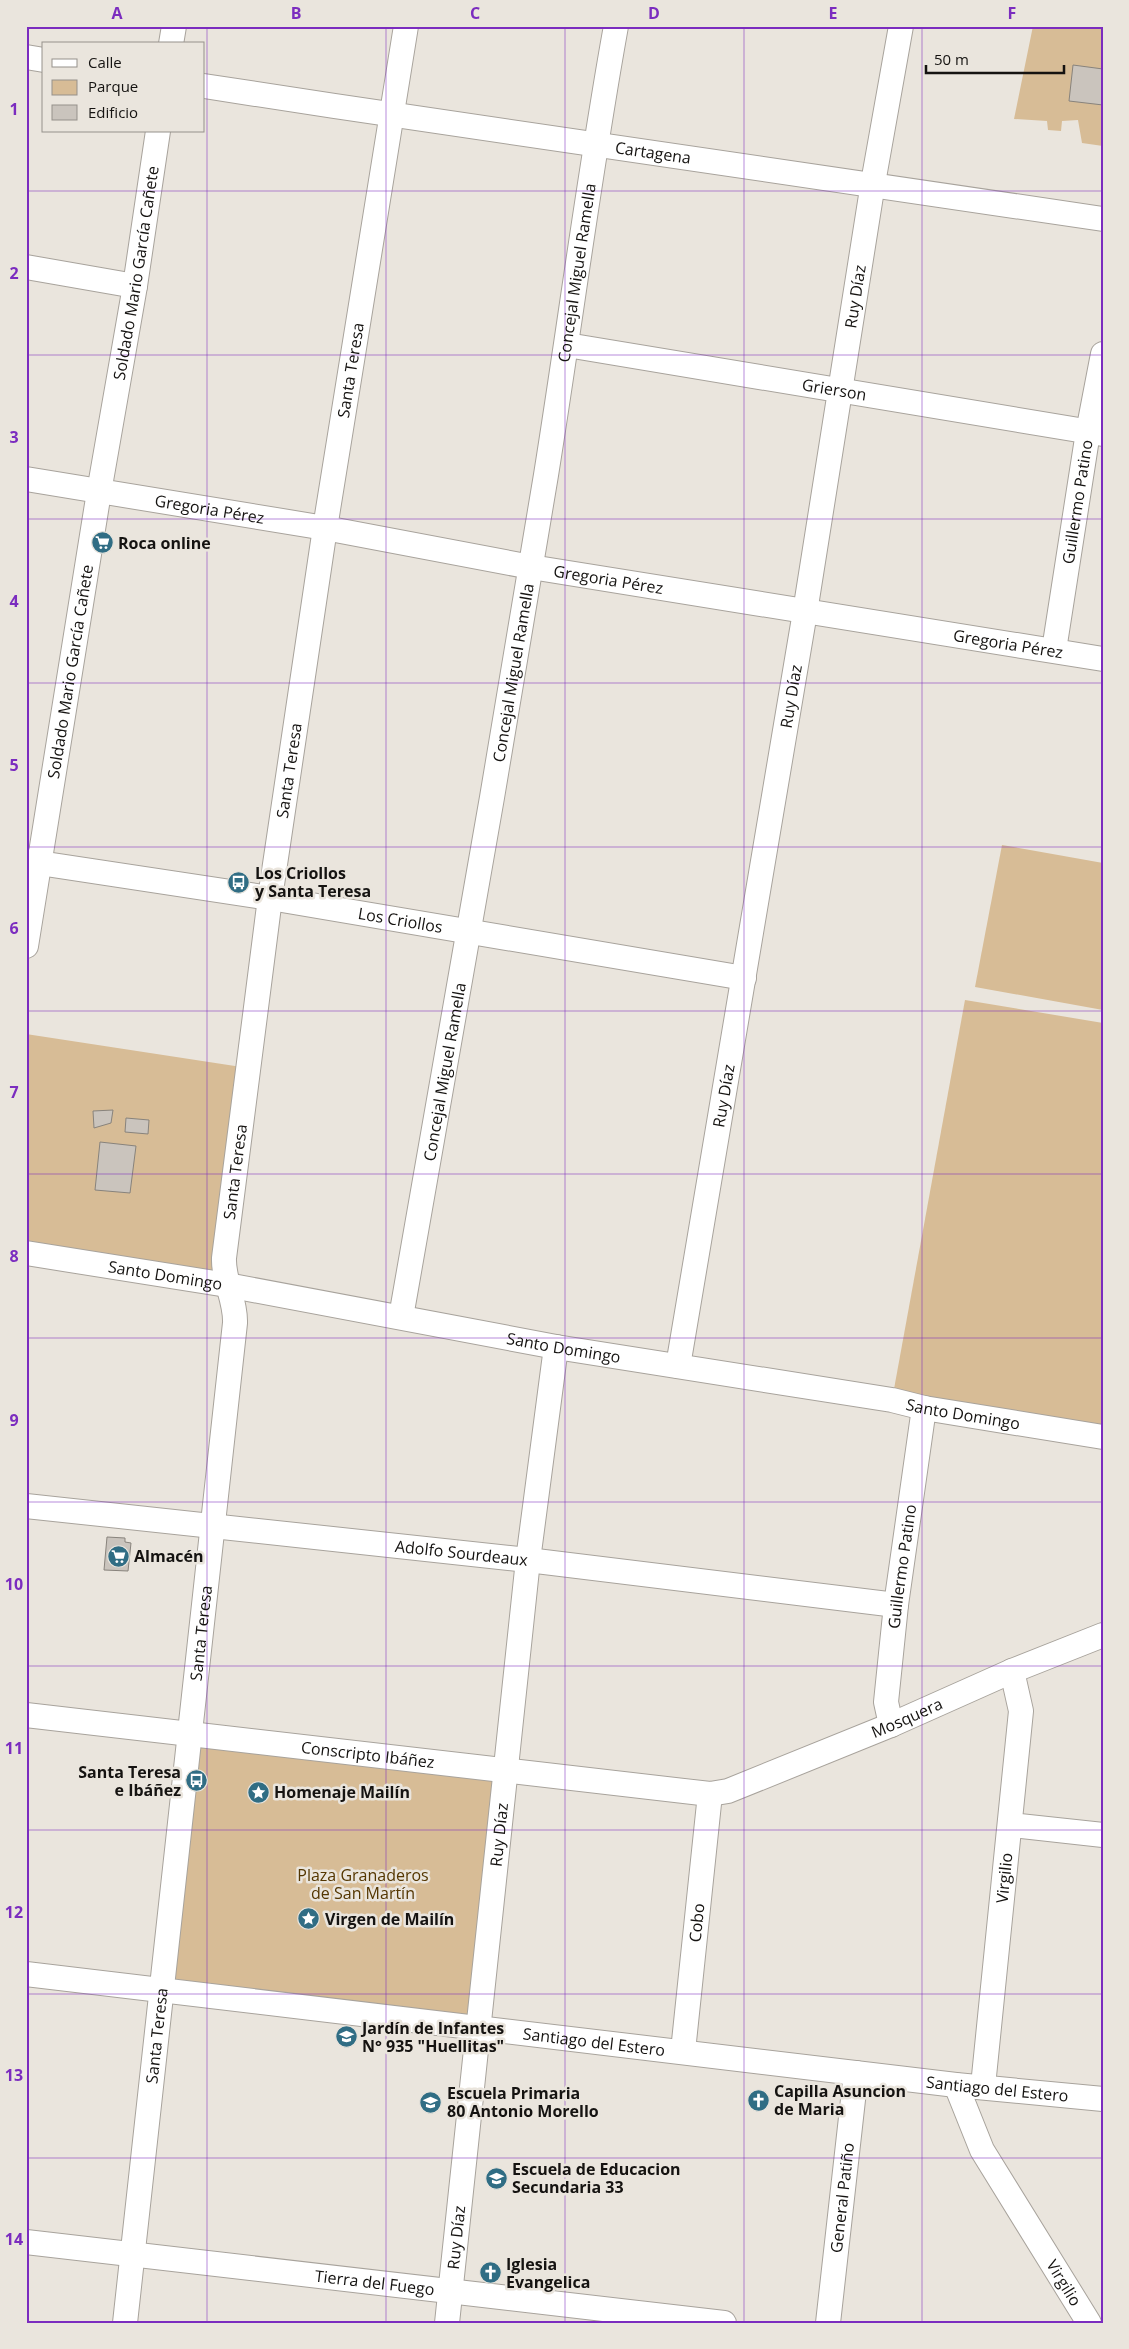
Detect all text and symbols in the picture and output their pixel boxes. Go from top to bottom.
text: A [111,2,123,24]
text: B [291,2,301,24]
text: C [470,2,480,24]
text: D [648,2,660,24]
text: E [829,2,838,24]
text: F [1008,2,1016,24]
legend [42,42,205,132]
scale bar [926,42,1064,74]
text: 50 m [934,49,969,69]
text: Calle [88,52,122,72]
text: Parque [88,76,138,96]
text: 1 [9,98,19,120]
text: Edificio [88,102,138,122]
street label: Cartagena [614,136,693,169]
street label: Soldado Mario García Cañete [108,164,164,382]
street label: Concejal Miguel Ramella [552,182,601,364]
text: 2 [9,262,19,284]
street label: Ruy Díaz [839,263,871,330]
street label: Santa Teresa [332,321,369,419]
street label: Grierson [801,373,868,406]
text: 3 [9,426,19,448]
street label: Guillermo Patino [1057,438,1098,565]
street label: Gregoria Pérez [153,489,266,529]
supermarket icon: Roca online [90,531,114,555]
place label: Roca online [118,532,211,554]
street label: Gregoria Pérez [552,560,665,599]
street label: Soldado Mario García Cañete [42,563,98,780]
street label: Concejal Miguel Ramella [487,582,539,764]
text: 4 [9,590,19,612]
street label: Gregoria Pérez [952,624,1065,663]
street label: Ruy Díaz [775,663,807,730]
street label: Santa Teresa [271,721,307,820]
text: 5 [9,754,19,776]
place label: Los Criollos y Santa Teresa [255,862,371,902]
bus stop icon: Los Criollos y Santa Teresa [227,870,251,894]
street label: Los Criollos [356,902,444,938]
text: 6 [9,917,19,939]
street label: Concejal Miguel Ramella [418,981,471,1163]
street label: Ruy Díaz [707,1062,740,1129]
text: 7 [9,1081,19,1103]
street label: Santa Teresa [218,1123,252,1221]
text: 8 [9,1245,19,1267]
street label: Santo Domingo [107,1255,224,1295]
street label: Santo Domingo [505,1327,622,1368]
street label: Santo Domingo [904,1393,1022,1434]
text: 9 [9,1409,19,1431]
street label: Guillermo Patino [883,1503,921,1630]
street label: Adolfo Sourdeaux [394,1535,530,1571]
supermarket icon: Almacén [106,1544,130,1568]
place label: Almacén [134,1545,204,1567]
text: 10 [5,1573,23,1595]
street label: Santa Teresa [185,1584,217,1682]
street label: Mosquera [868,1692,946,1743]
street label: Conscripto Ibáñez [300,1736,436,1773]
text: 11 [5,1737,23,1759]
place label: Santa Teresa e Ibáñez [78,1761,181,1801]
bus stop icon: Santa Teresa e Ibáñez [185,1769,209,1793]
place icon: Homenaje Mailín [246,1780,270,1804]
place label: Homenaje Mailín [274,1781,410,1803]
street label: Ruy Díaz [485,1802,513,1868]
street label: Virgilio [991,1852,1018,1904]
park label: Plaza Granaderos de San Martín [297,1864,429,1904]
text: 12 [5,1901,23,1923]
street label: Cobo [683,1902,709,1943]
place icon: Virgen de Mailín [297,1907,321,1931]
place label: Virgen de Mailín [325,1908,454,1930]
street label: Santa Teresa [140,1987,173,2085]
place label: Jardín de Infantes N° 935 "Huellitas" [360,2017,504,2057]
street label: Santiago del Estero [522,2022,666,2061]
school or university icon: Jardín de Infantes N° 935 "Huellitas" [334,2025,358,2049]
text: 13 [5,2064,23,2086]
street label: Santiago del Estero [925,2071,1069,2107]
place label: Capilla Asuncion de Maria [774,2080,906,2120]
place label: Escuela Primaria 80 Antonio Morello [447,2082,599,2122]
church icon: Capilla Asuncion de Maria [746,2088,770,2112]
school or university icon: Escuela Primaria 80 Antonio Morello [419,2090,443,2114]
street label: General Patiño [825,2142,859,2254]
place label: Escuela de Educacion Secundaria 33 [512,2158,681,2198]
school or university icon: Escuela de Educacion Secundaria 33 [484,2166,508,2190]
street label: Ruy Díaz [442,2205,470,2270]
text: 14 [5,2228,23,2250]
place label: Iglesia Evangelica [506,2253,590,2293]
street label: Virgilio [1041,2255,1087,2310]
church icon: Iglesia Evangelica [478,2261,502,2285]
street label: Tierra del Fuego [314,2265,436,2300]

